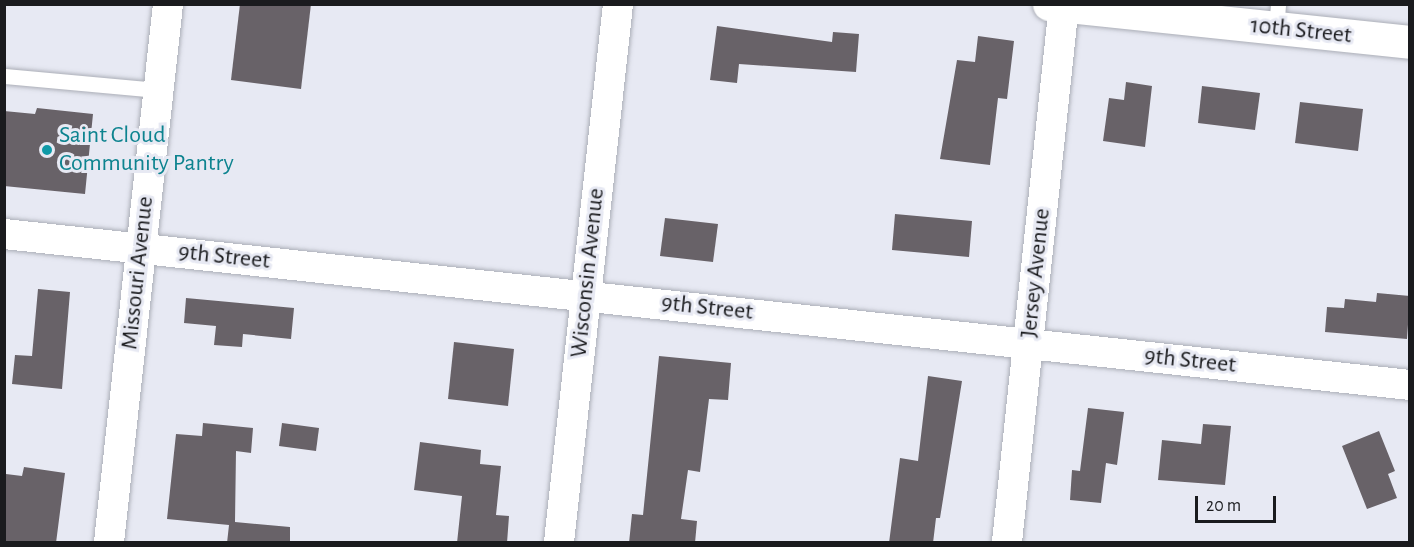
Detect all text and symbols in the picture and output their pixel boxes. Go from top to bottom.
street label: 10th Street [1249,11,1353,51]
place label: Saint Cloud Community Pantry [59,122,234,178]
marker: Saint Cloud Community Pantry [40,143,54,157]
street label: Wisconsin Avenue [565,187,611,359]
street label: Missouri Avenue [116,195,160,351]
street label: Jersey Avenue [1015,207,1057,339]
street label: 9th Street [177,238,271,276]
street label: 9th Street [660,289,754,327]
street label: 9th Street [1143,342,1237,380]
scale bar [1198,484,1279,522]
text: 20 m [1206,497,1241,515]

